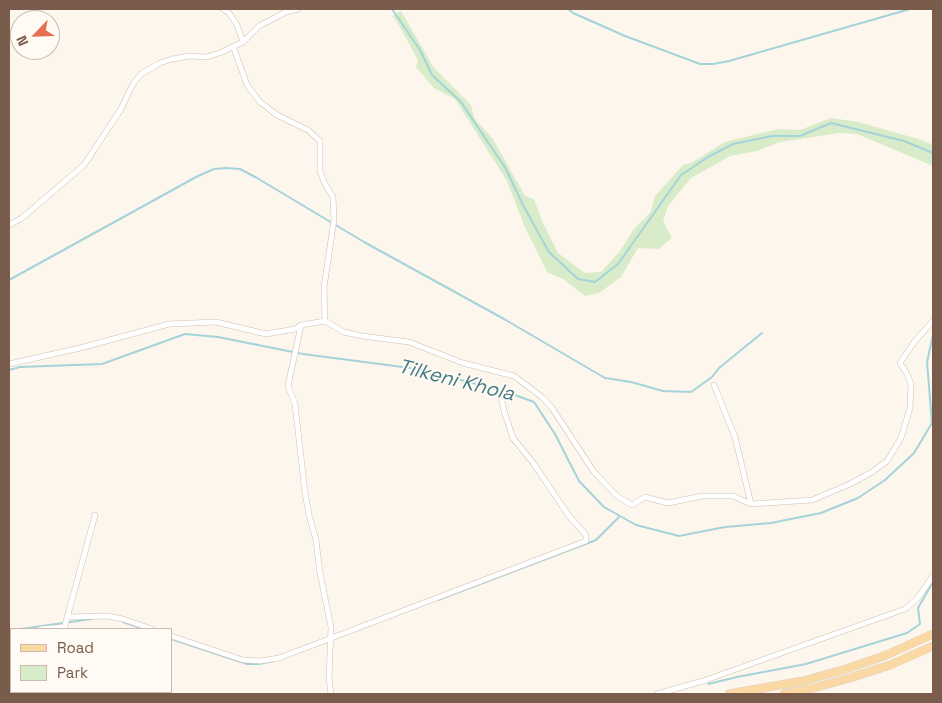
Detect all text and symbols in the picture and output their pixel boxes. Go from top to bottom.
north arrow [10,10,60,60]
text: N [12,33,32,49]
water label: Tilkeni Khola [395,355,517,407]
legend [10,628,172,693]
text: Road [57,638,94,657]
text: Park [57,663,88,682]

